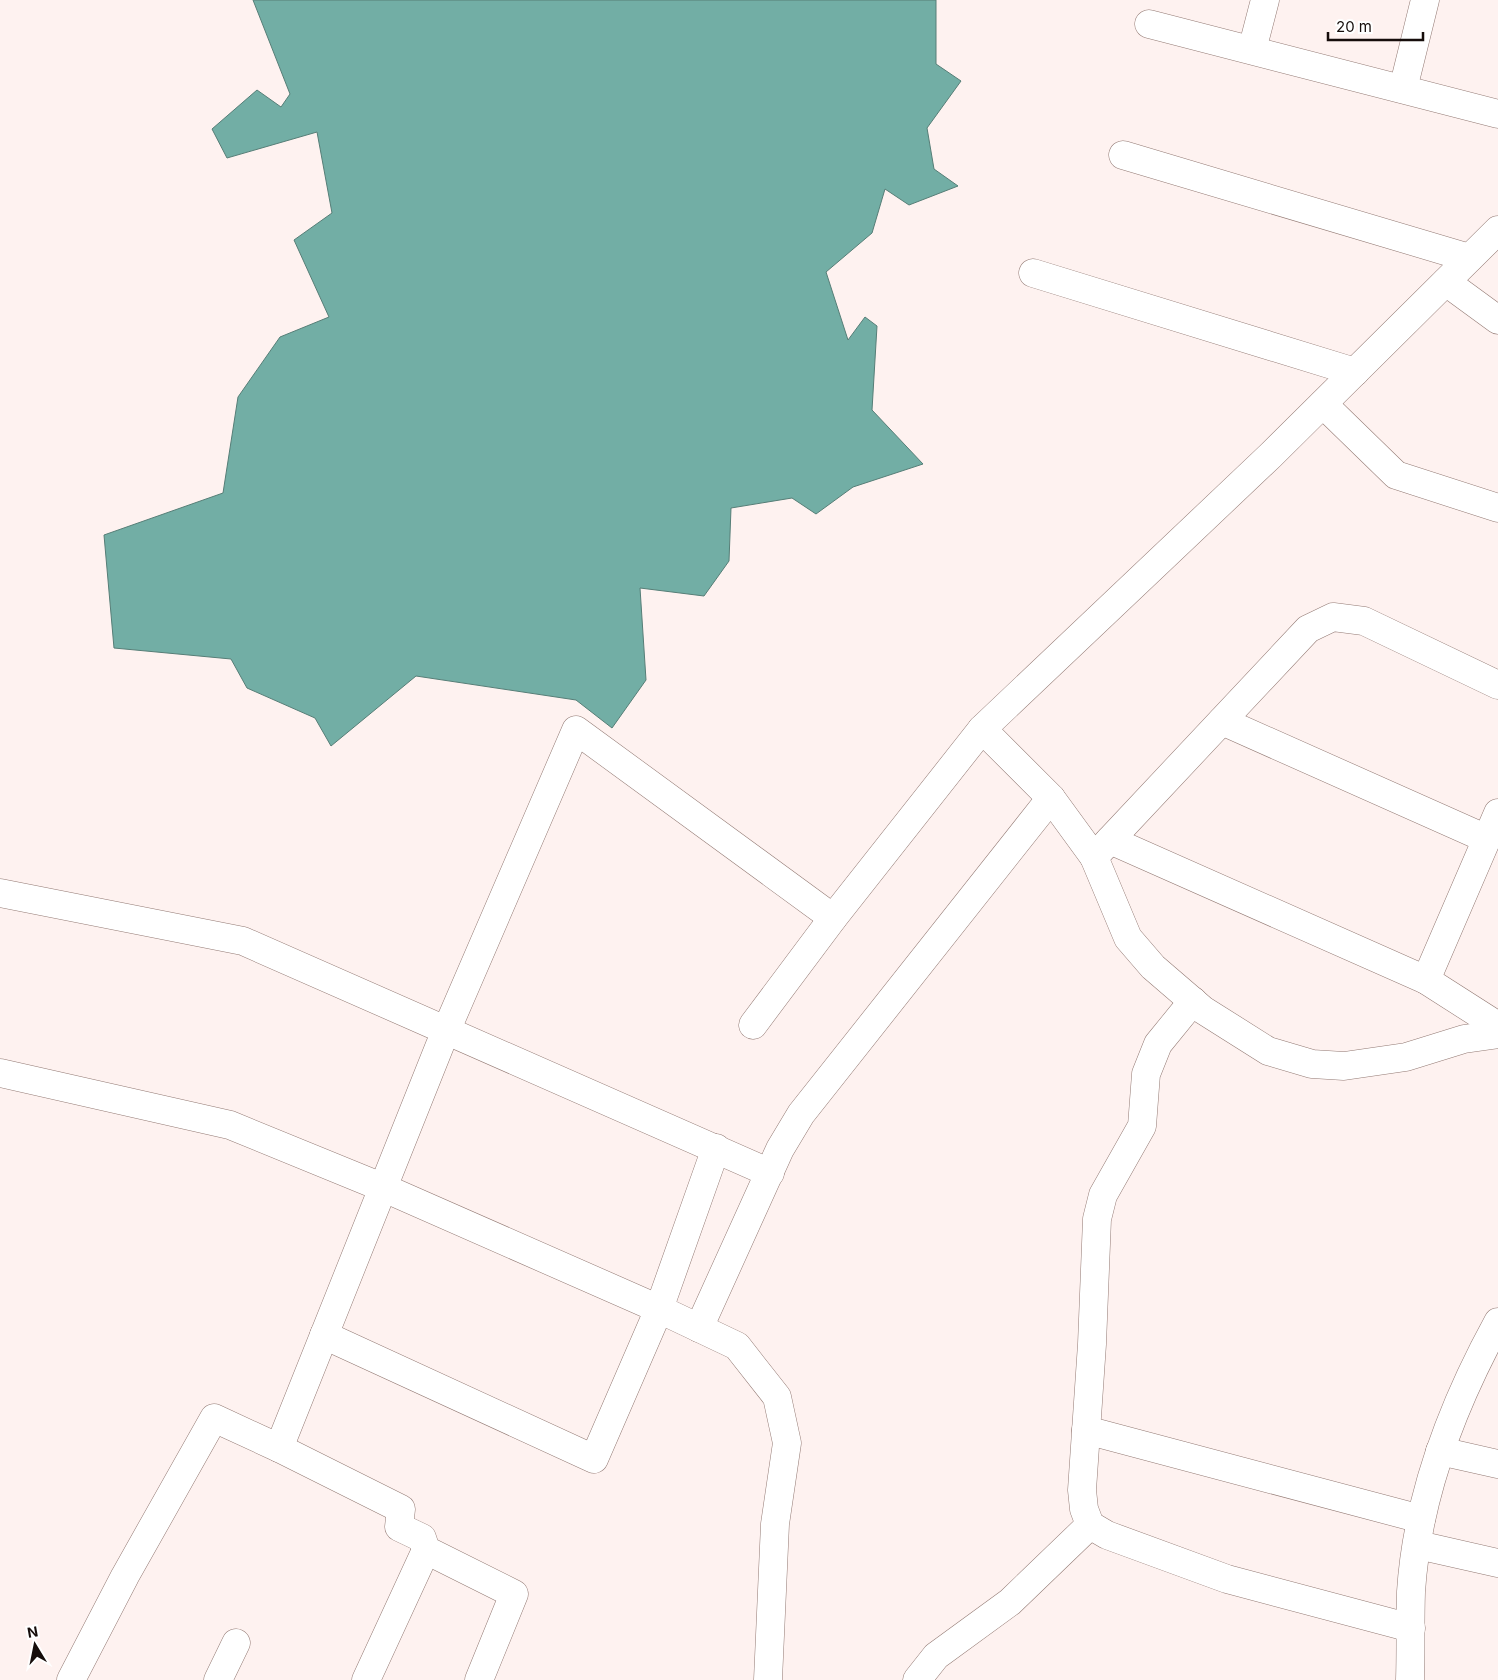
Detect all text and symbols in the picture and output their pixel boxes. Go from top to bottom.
scale bar [1328,10,1423,42]
text: 20 m [1336,17,1372,36]
north arrow [10,1620,60,1670]
text: N [26,1622,39,1641]

